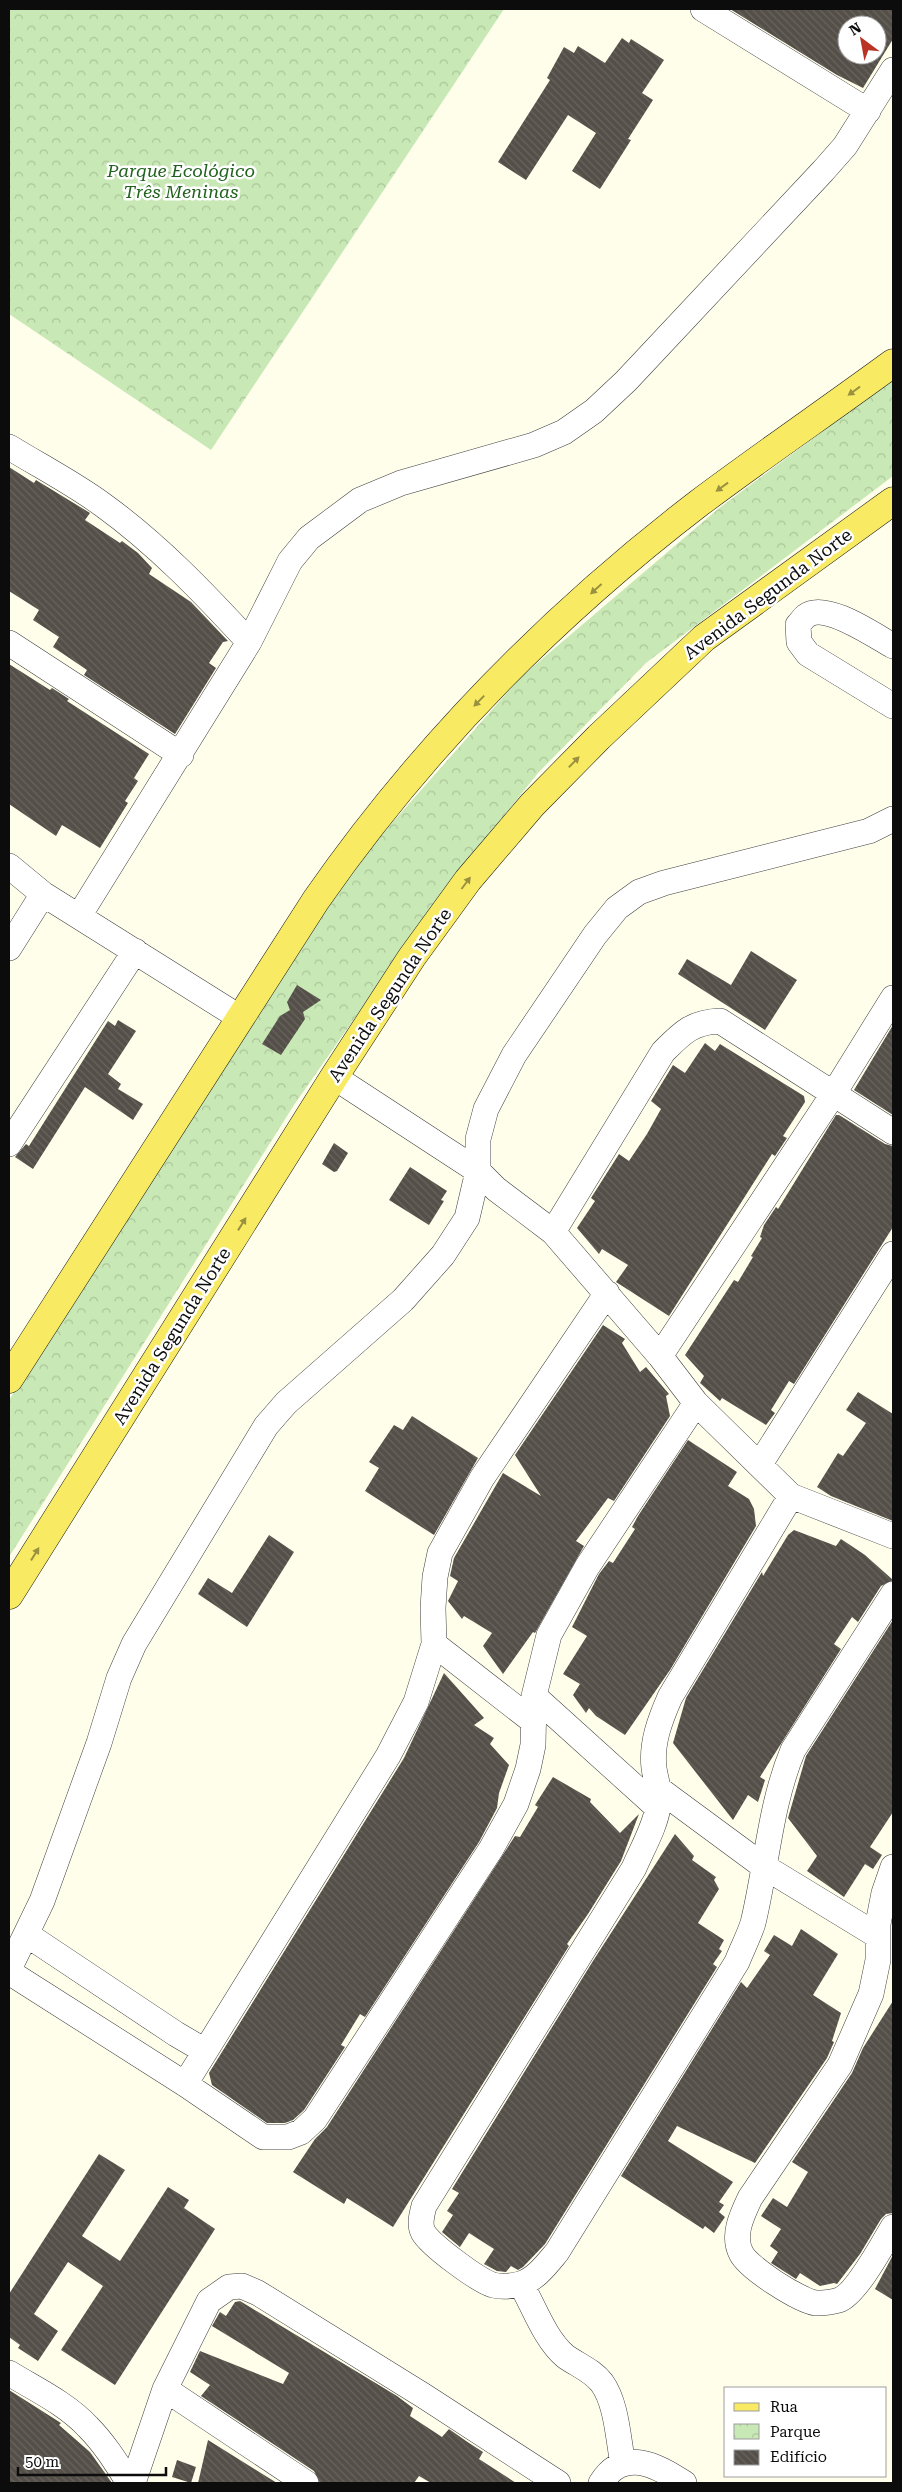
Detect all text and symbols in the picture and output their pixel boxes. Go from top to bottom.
north arrow [837,15,887,65]
text: N [846,19,864,39]
park label: Parque Ecológico Três Meninas [106,160,255,202]
one-way arrow [847,386,861,396]
one-way arrow [715,482,729,492]
street label: Avenida Segunda Norte [680,524,856,664]
one-way arrow [591,583,603,595]
one-way arrow [473,695,485,707]
one-way arrow [568,756,580,768]
one-way arrow [460,877,471,890]
street label: Avenida Segunda Norte [324,904,456,1085]
one-way arrow [238,1217,247,1231]
street label: Avenida Segunda Norte [108,1243,235,1428]
one-way arrow [30,1548,40,1561]
legend [724,2387,887,2477]
text: Rua [770,2398,798,2416]
text: Parque [770,2423,821,2441]
scale bar [18,2444,165,2476]
text: Edifício [770,2448,827,2466]
text: 50 m [25,2453,60,2471]

